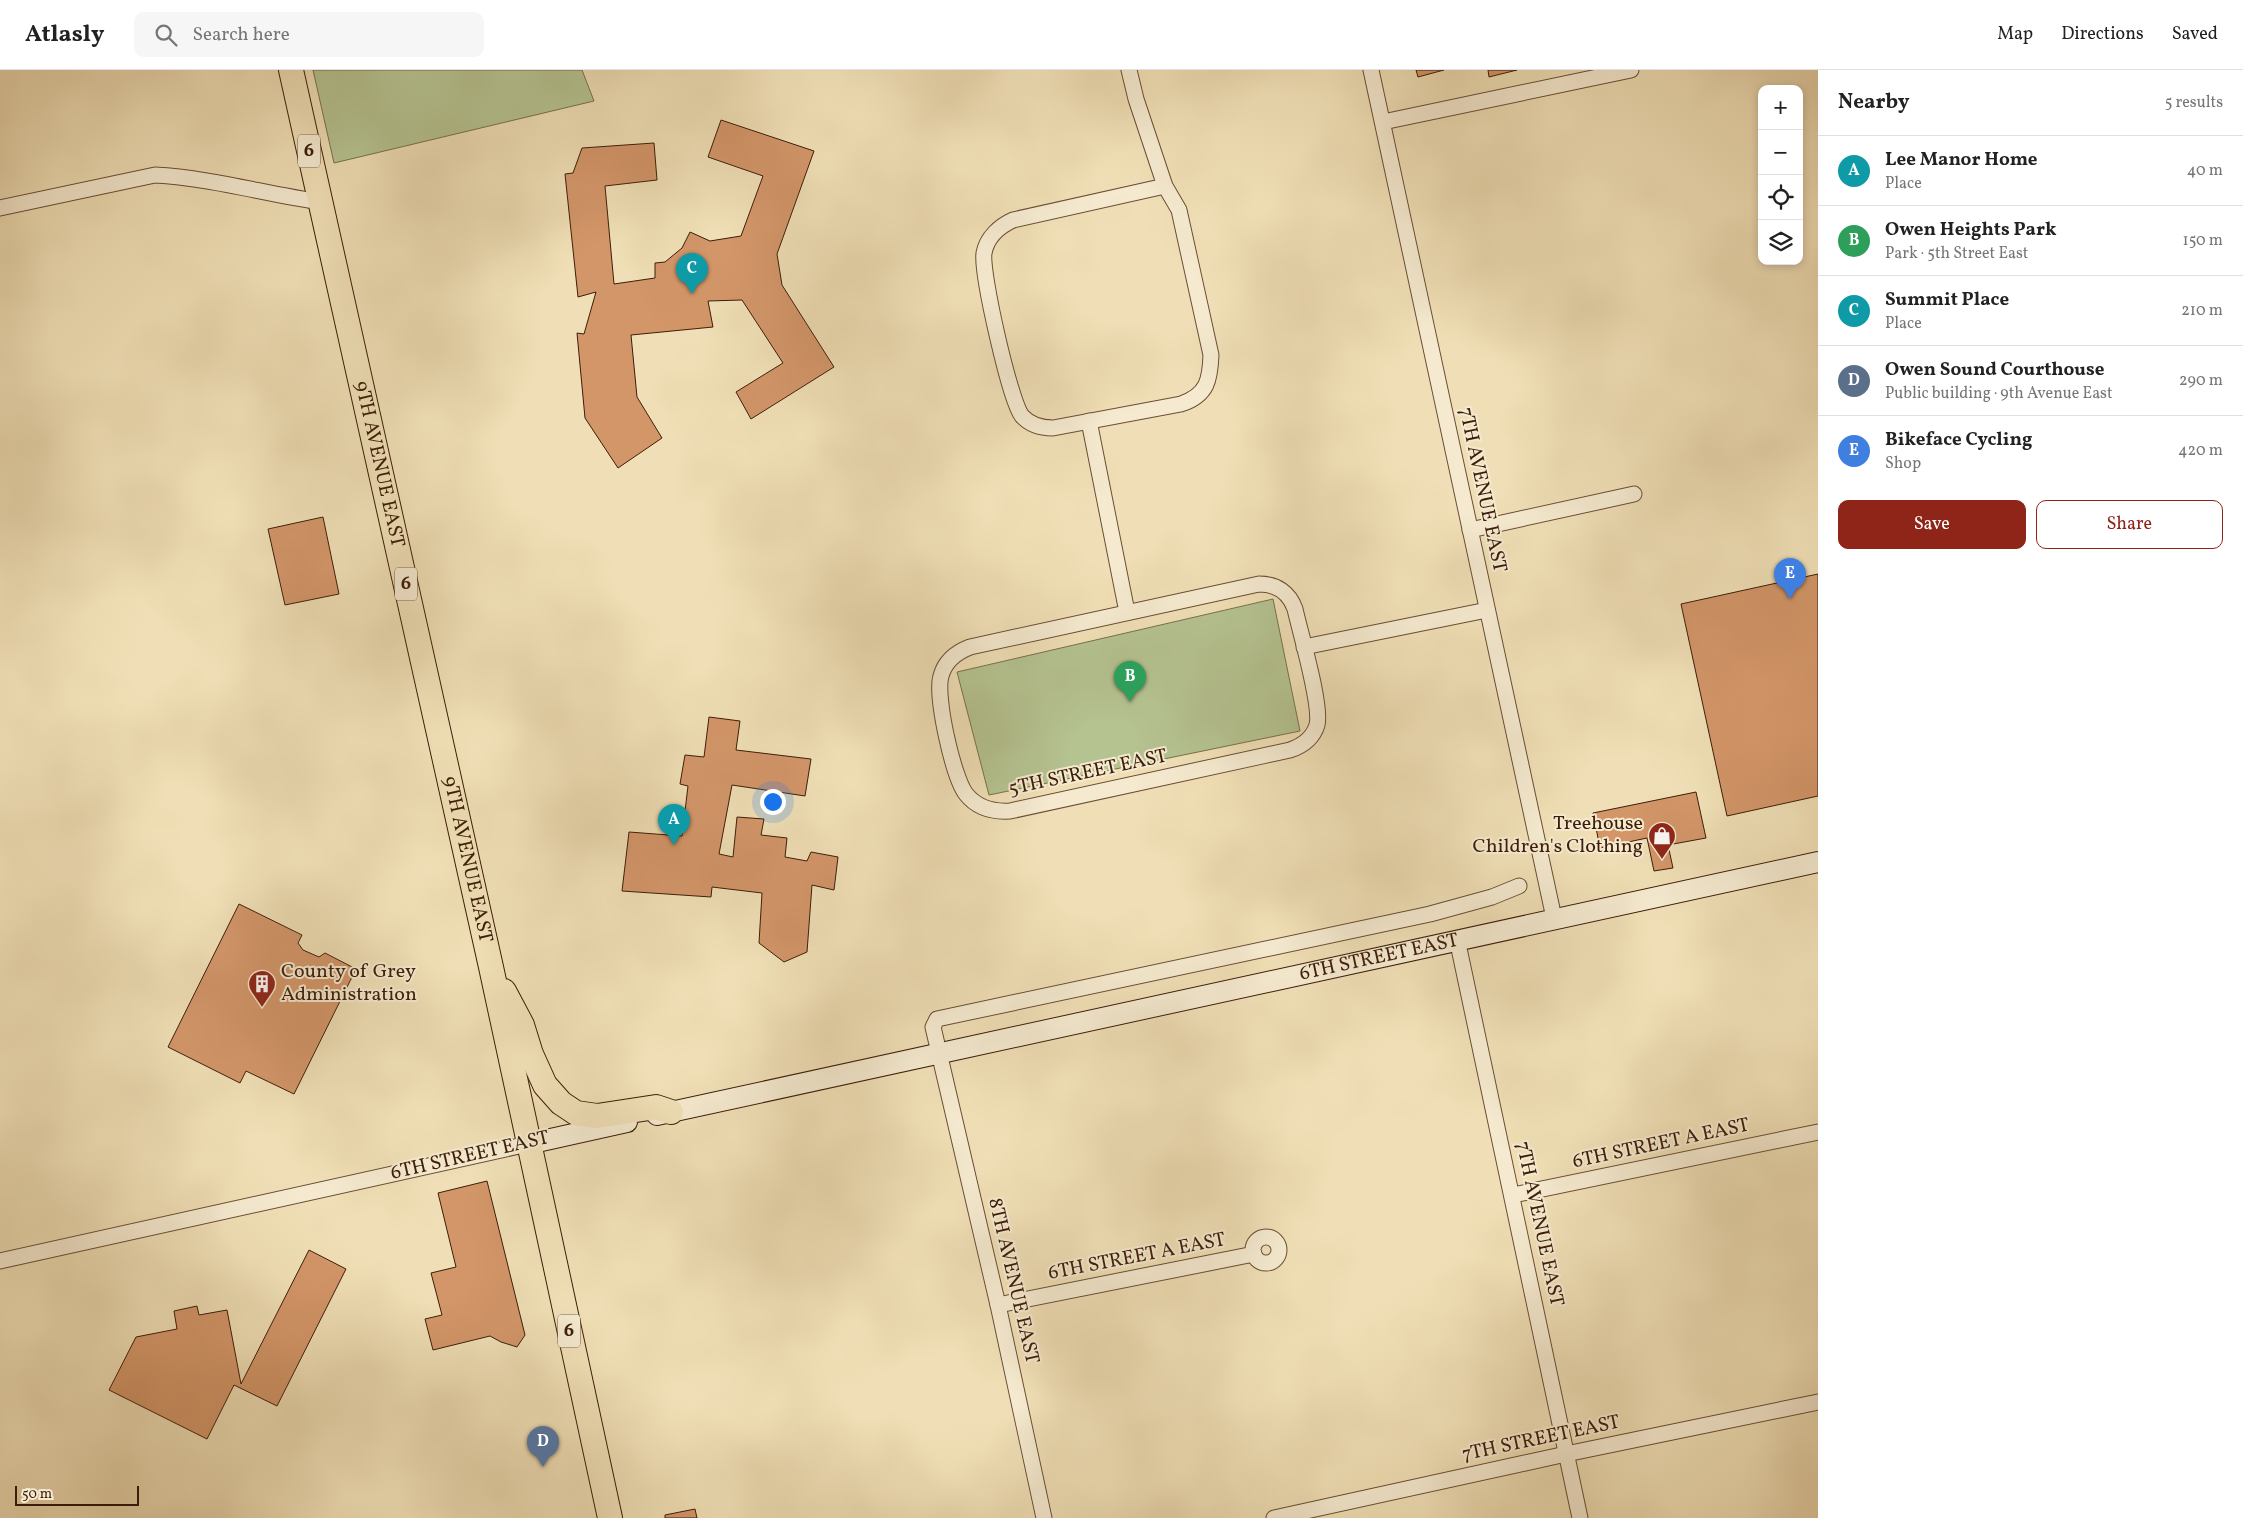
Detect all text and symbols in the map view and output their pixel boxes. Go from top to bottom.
search box [134,12,484,57]
text: Atlasly [25,18,104,52]
icon: search [152,21,180,49]
text: Search here [192,22,290,48]
text: Map [1997,22,2033,47]
text: Directions [2061,22,2144,47]
text: Saved [2172,22,2218,47]
map controls [1758,85,1803,265]
button: + [1758,85,1803,130]
text: Nearby [1838,88,1909,117]
text: 5 results [2165,92,2223,114]
button: − [1758,130,1803,175]
road number: 6 [298,134,320,168]
text: Lee Manor Home [1885,147,2038,173]
text: A [1848,160,1860,182]
text: 40 m [2187,160,2223,182]
text: Place [1885,173,1922,195]
button: locate [1758,175,1803,220]
text: Owen Heights Park [1885,217,2057,243]
button: layers [1758,220,1803,265]
text: B [1849,230,1859,252]
text: 150 m [2182,230,2223,252]
text: Park · 5th Street East [1885,243,2028,265]
pin: C [676,253,708,294]
text: Summit Place [1885,287,2009,313]
text: C [1849,300,1859,322]
text: 210 m [2181,300,2223,322]
text: Place [1885,313,1922,335]
text: Owen Sound Courthouse [1885,357,2104,383]
text: D [1848,370,1860,392]
text: 290 m [2179,370,2223,392]
street label: 9TH AVENUE EAST [347,378,411,550]
text: Public building · 9th Avenue East [1885,383,2113,405]
street label: 7TH AVENUE EAST [1451,405,1513,575]
text: Bikeface Cycling [1885,427,2032,453]
text: E [1849,440,1859,462]
text: 420 m [2178,440,2223,462]
text: Shop [1885,453,1921,475]
button: Save [1838,500,2026,549]
button: Share [2036,500,2223,549]
pin: E [1774,558,1806,599]
road number: 6 [395,568,417,600]
pin: B [1114,661,1146,702]
street label: 5TH STREET EAST [1006,742,1170,803]
street label: 9TH AVENUE EAST [435,774,499,946]
your location [760,789,786,815]
pin: A [658,804,690,845]
place label: Treehouse Children's Clothing [1473,810,1643,861]
shop icon: Treehouse Children's Clothing [1647,821,1677,860]
street label: 6TH STREET EAST [1297,927,1462,989]
place label: County of Grey Administration [281,958,417,1009]
building icon: County of Grey Administration [247,969,277,1008]
street label: 6TH STREET A EAST [1570,1112,1752,1176]
street label: 6TH STREET EAST [388,1124,552,1188]
street label: 7TH AVENUE EAST [1508,1139,1570,1309]
street label: 8TH AVENUE EAST [980,1195,1046,1367]
street label: 6TH STREET A EAST [1046,1226,1228,1288]
road number: 6 [558,1314,580,1348]
street label: 7TH STREET EAST [1459,1409,1623,1469]
pin: D [527,1426,559,1467]
scale bar [15,1483,139,1506]
text: 50 m [22,1485,52,1504]

